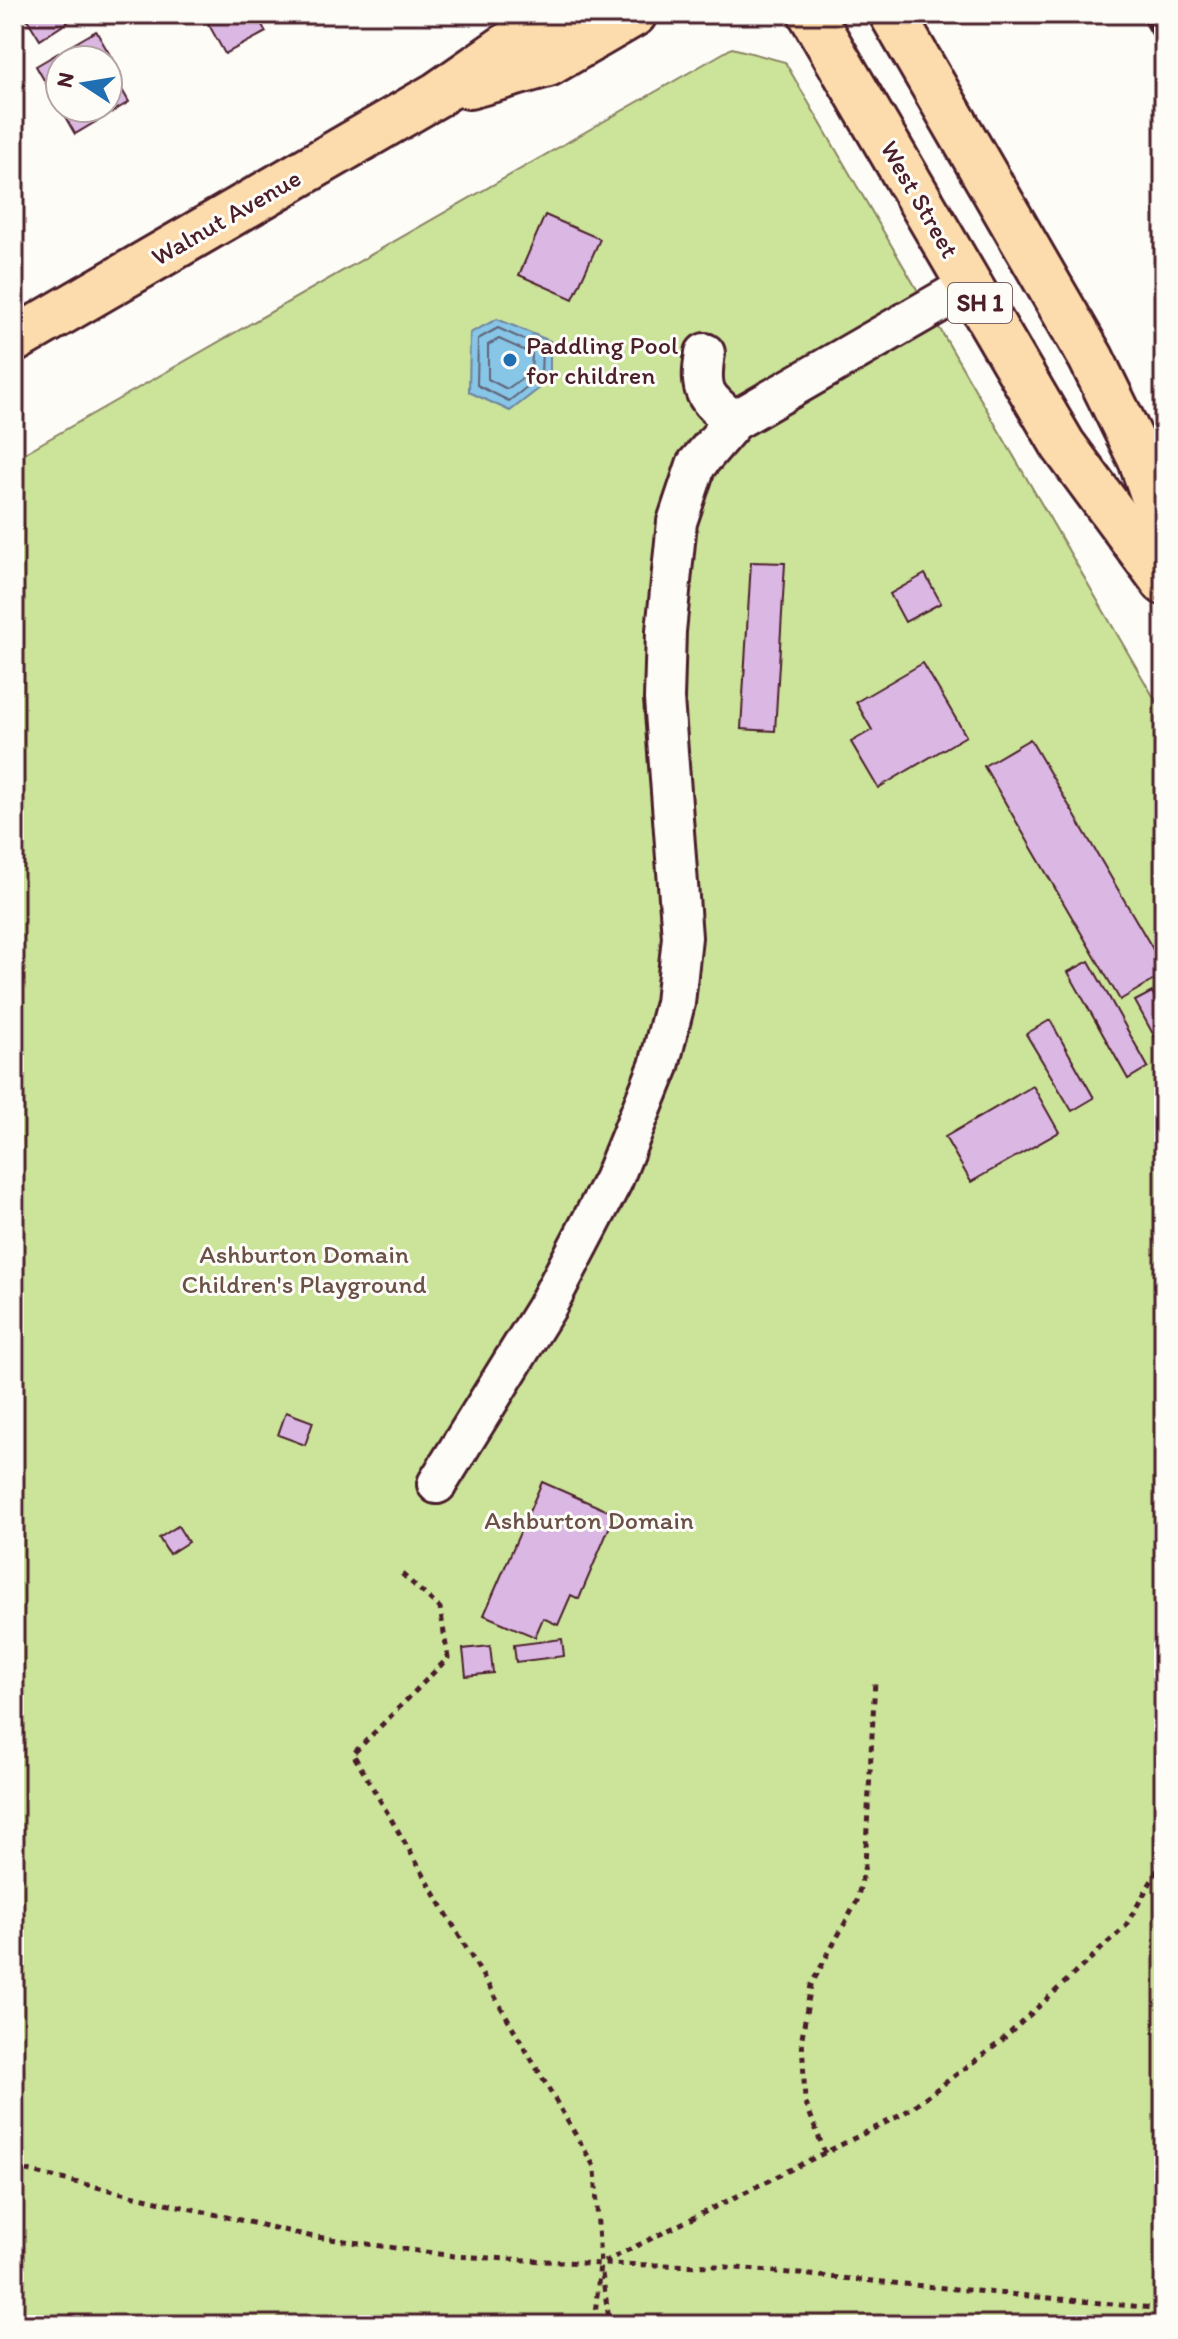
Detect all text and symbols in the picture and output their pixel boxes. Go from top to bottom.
north arrow [44,44,124,124]
text: N [50,70,80,90]
street label: West Street [874,135,967,264]
street label: Walnut Avenue [146,161,306,273]
road number: SH 1 [948,283,1012,323]
place label: Paddling Pool for children [526,329,678,391]
marker: Paddling Pool for children [501,351,519,369]
park label: Ashburton Domain Children's Playground [181,1238,427,1300]
park label: Ashburton Domain [484,1504,694,1536]

